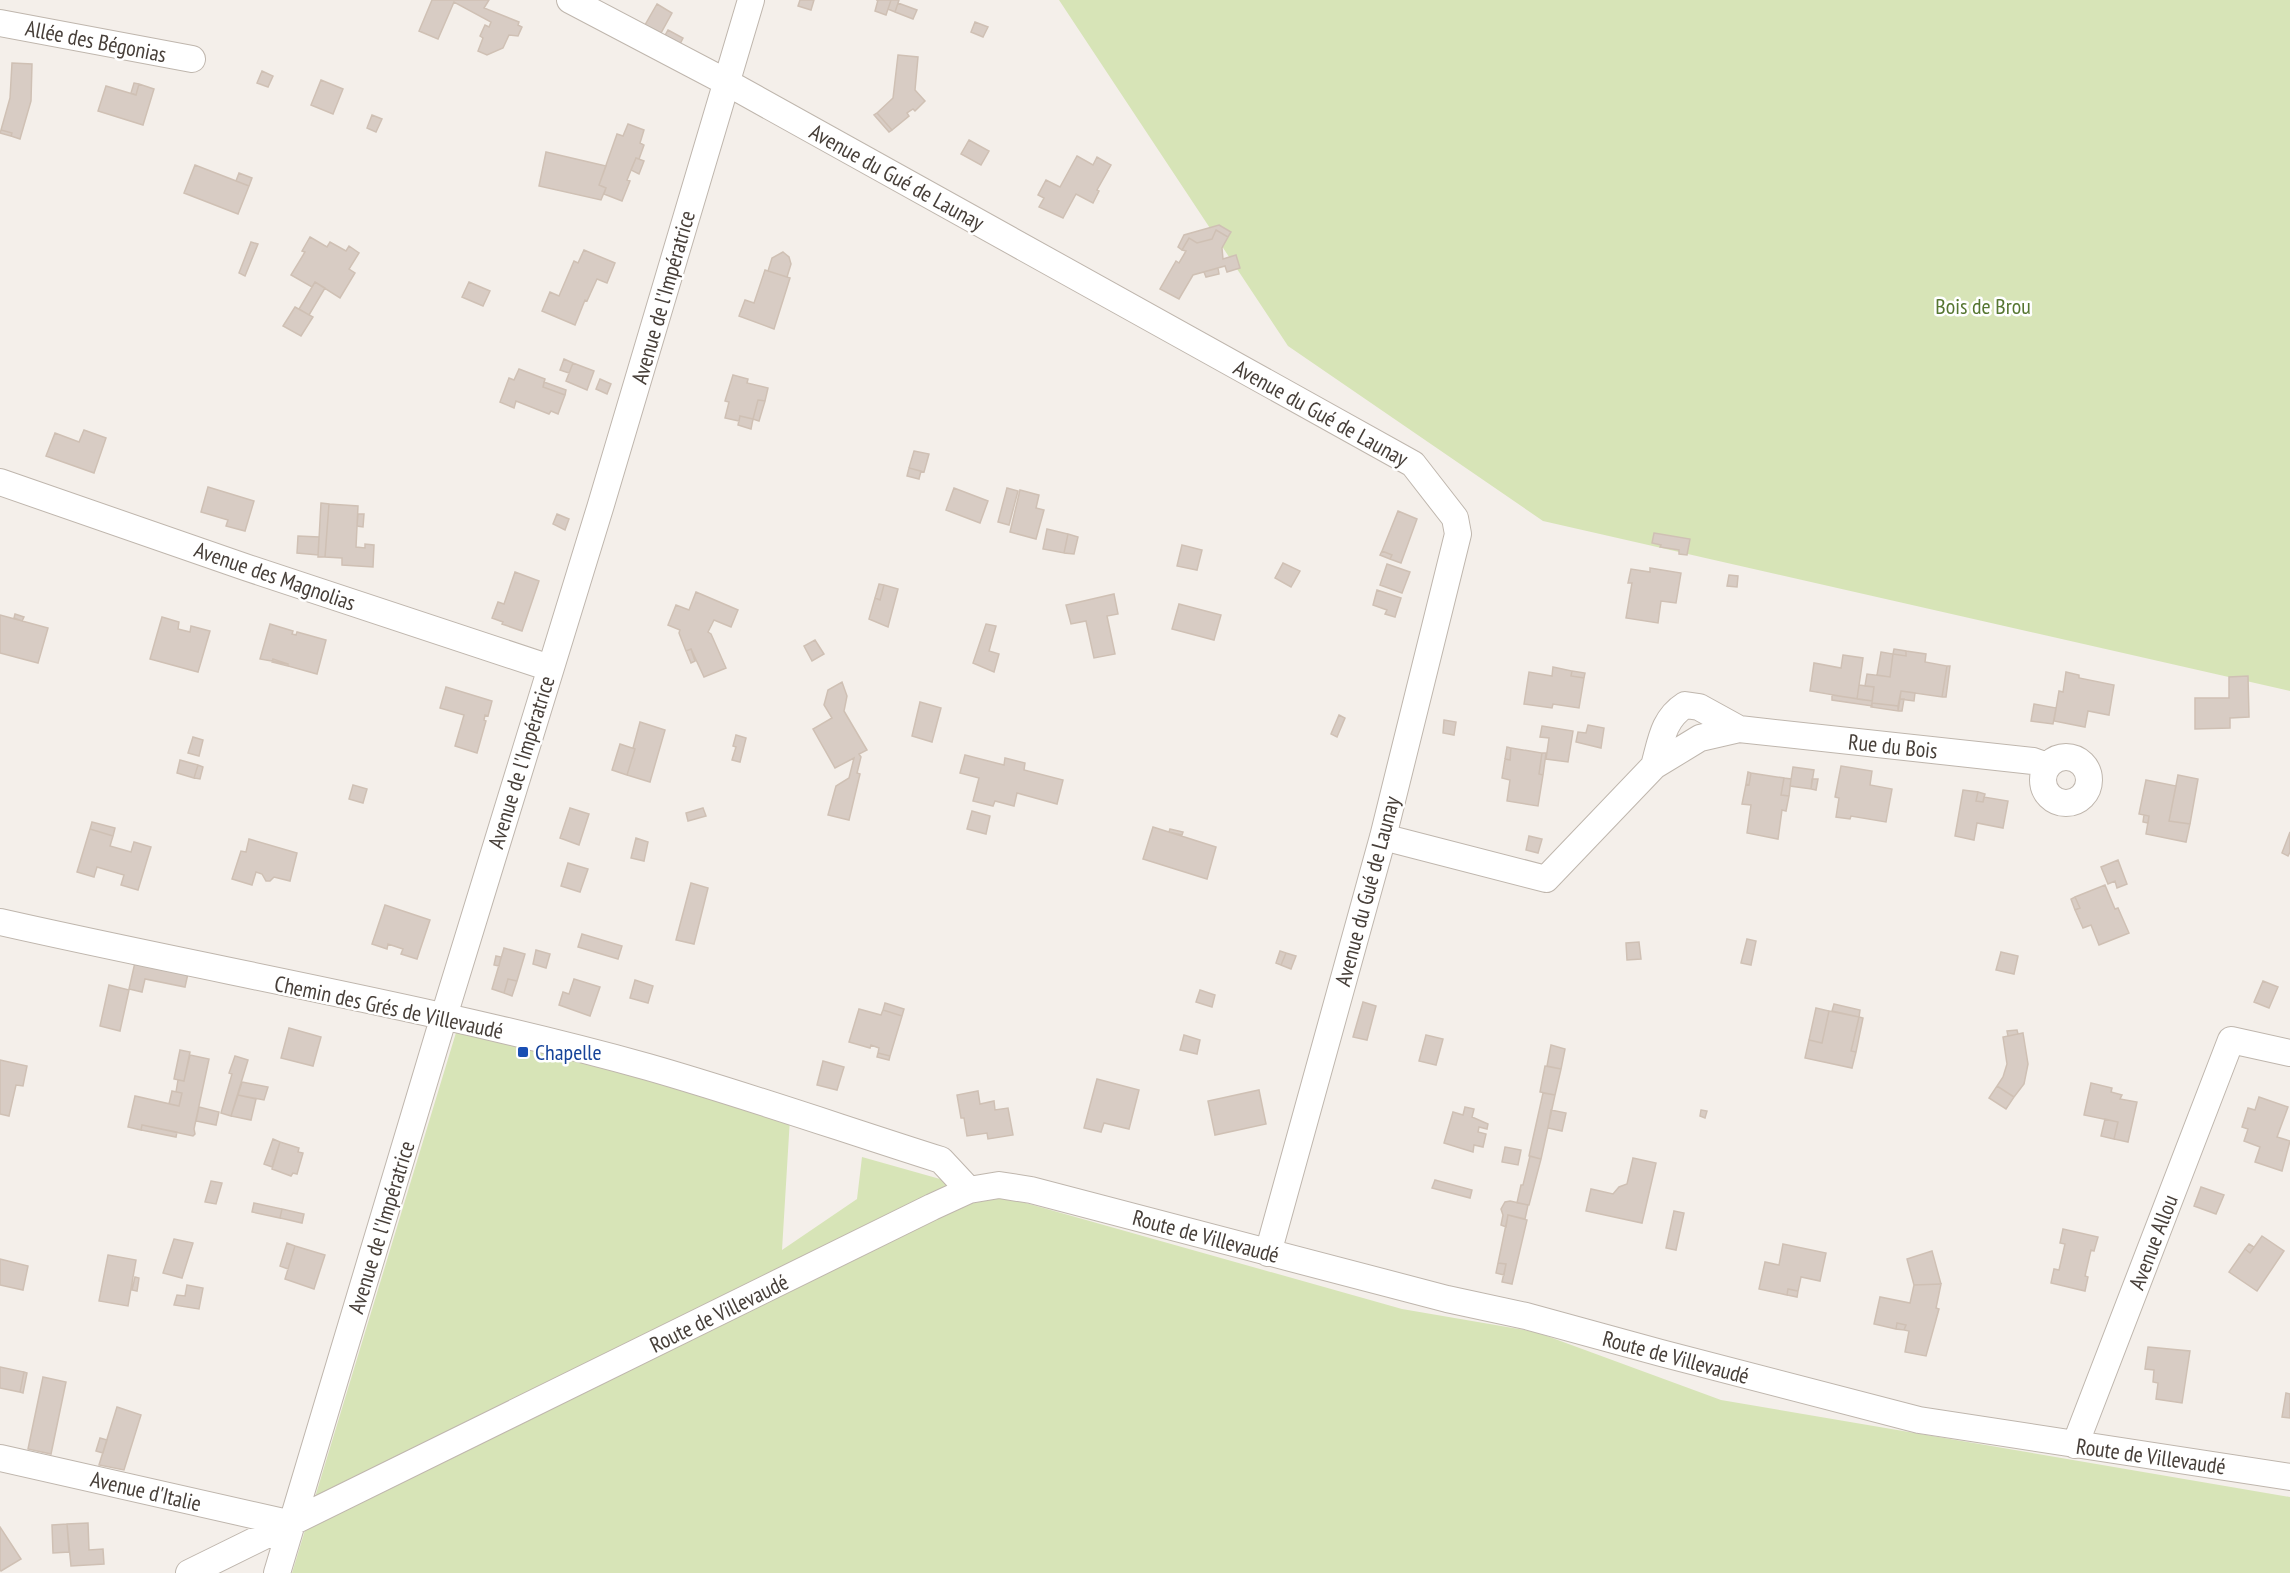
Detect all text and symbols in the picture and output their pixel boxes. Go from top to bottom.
street label: Allée des Bégonias [23,14,169,68]
street label: Avenue du Gué de Launay [805,117,990,237]
street label: Avenue de l'Impératrice [625,207,701,387]
park label: Bois de Brou [1935,292,2031,320]
street label: Avenue du Gué de Launay [1229,353,1414,473]
street label: Avenue des Magnolias [191,535,359,617]
street label: Avenue de l'Impératrice [481,672,561,852]
street label: Rue du Bois [1847,727,1939,765]
street label: Avenue du Gué de Launay [1328,792,1406,989]
street label: Chemin des Grés de Villevaudé [272,969,506,1045]
place label: Chapelle [535,1038,602,1066]
marker: Chapelle [516,1045,530,1059]
street label: Avenue de l'Impératrice [341,1137,421,1317]
street label: Avenue Allou [2122,1191,2184,1293]
street label: Route de Villevaudé [1130,1203,1282,1269]
street label: Route de Villevaudé [645,1267,793,1359]
street label: Route de Villevaudé [1600,1324,1752,1390]
street label: Route de Villevaudé [2075,1432,2227,1480]
street label: Avenue d'Italie [88,1465,204,1517]

